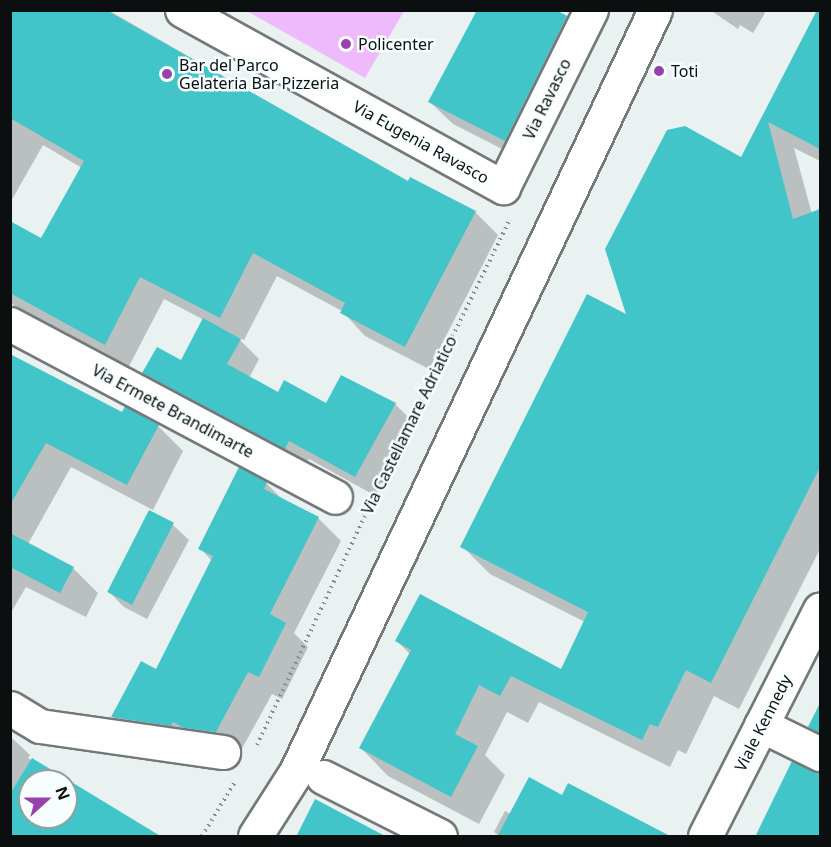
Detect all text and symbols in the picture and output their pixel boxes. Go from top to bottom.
place label: Policenter [358,34,434,54]
marker: Policenter [339,37,353,51]
place label: Bar del Parco Gelateria Bar Pizzeria [179,55,339,93]
street label: Via Ravasco [519,55,575,143]
place label: Toti [671,61,698,81]
marker: Toti [652,64,666,78]
marker: Bar del Parco Gelateria Bar Pizzeria [160,67,174,81]
street label: Via Eugenia Ravasco [350,97,492,187]
street label: Via Castellamare Adriatico [357,333,461,517]
street label: Via Ermete Brandimarte [89,360,257,462]
street label: Viale Kennedy [730,672,796,774]
north arrow [18,769,78,829]
text: N [50,783,76,803]

